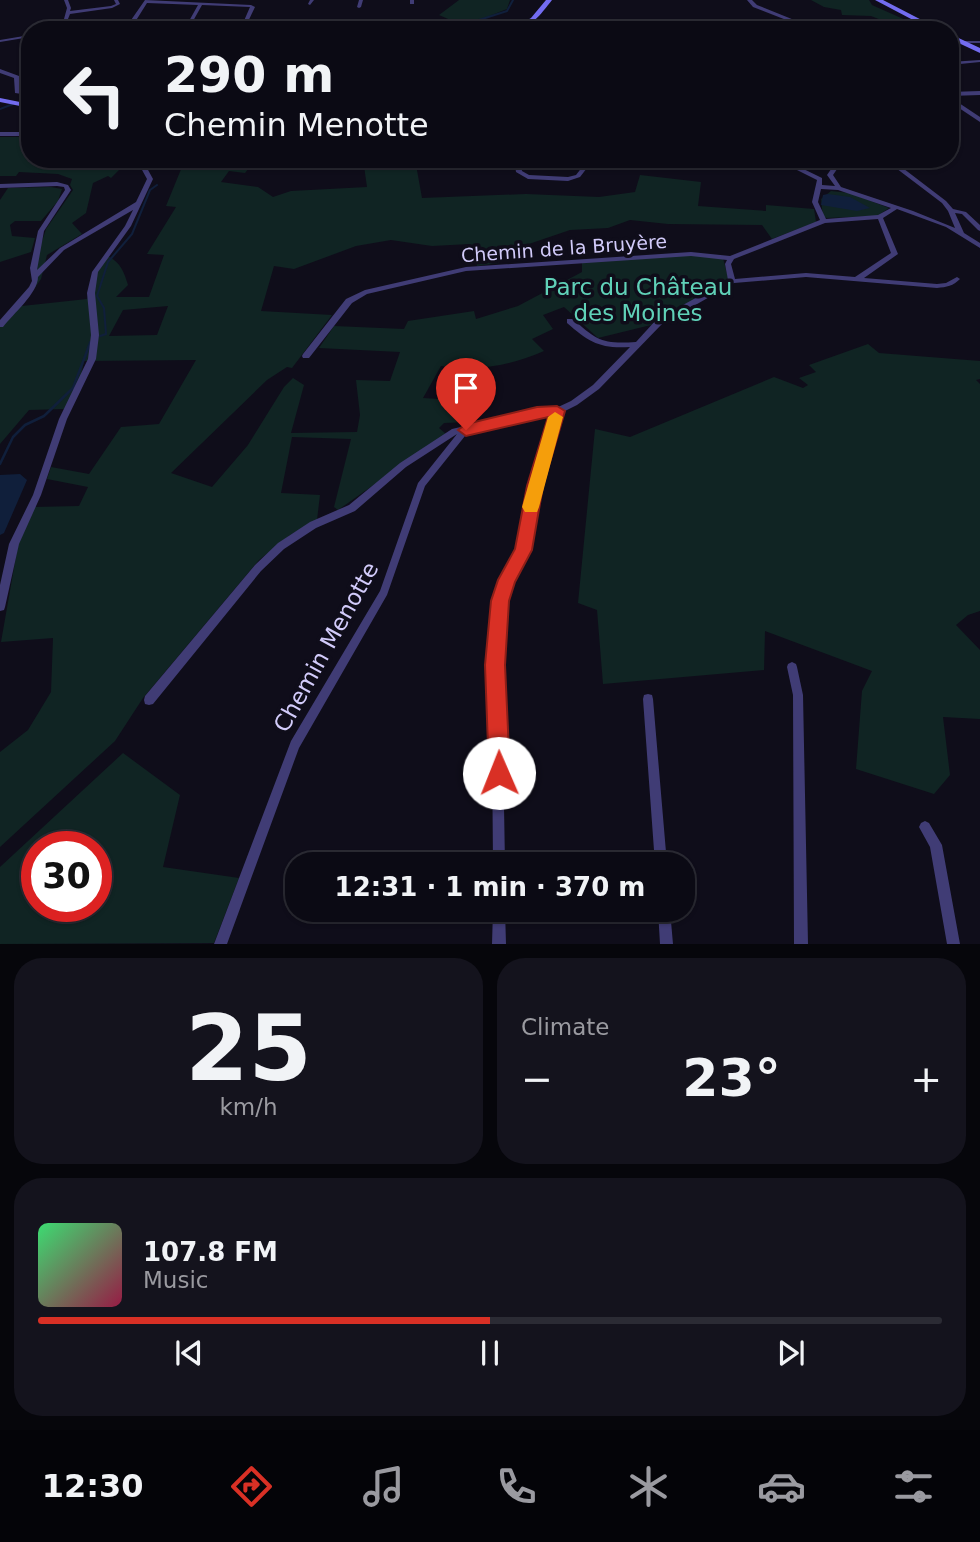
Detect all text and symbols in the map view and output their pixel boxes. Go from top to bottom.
text: 290 m [164,47,334,104]
icon: left [49,49,140,140]
text: Chemin Menotte [164,106,429,144]
street label: Chemin de la Bruyère [460,230,668,266]
park label: Parc du Château des Moines [544,274,732,326]
pin [436,358,496,430]
icon: arrive [447,369,485,407]
street label: Chemin Menotte [268,557,384,737]
position arrow [462,736,536,810]
speed limit sign: 30 [21,831,112,922]
text: 12:31 · 1 min · 370 m [335,872,645,902]
text: 25 [185,996,312,1101]
text: Climate [521,1014,610,1040]
text: 23° [682,1048,781,1108]
text: − [521,1057,553,1101]
text: + [910,1057,942,1101]
text: km/h [219,1094,278,1120]
text: 107.8 FM [143,1237,278,1267]
text: Music [143,1267,208,1293]
icon: previous [170,1334,208,1372]
icon: pause [471,1334,509,1372]
icon: next [772,1334,810,1372]
icon: directions [227,1462,276,1511]
icon: music [359,1462,408,1511]
icon: phone [492,1462,541,1511]
icon: climate [624,1462,673,1511]
icon: car [757,1462,806,1511]
icon: filters [889,1462,938,1511]
text: 12:30 [42,1467,144,1505]

